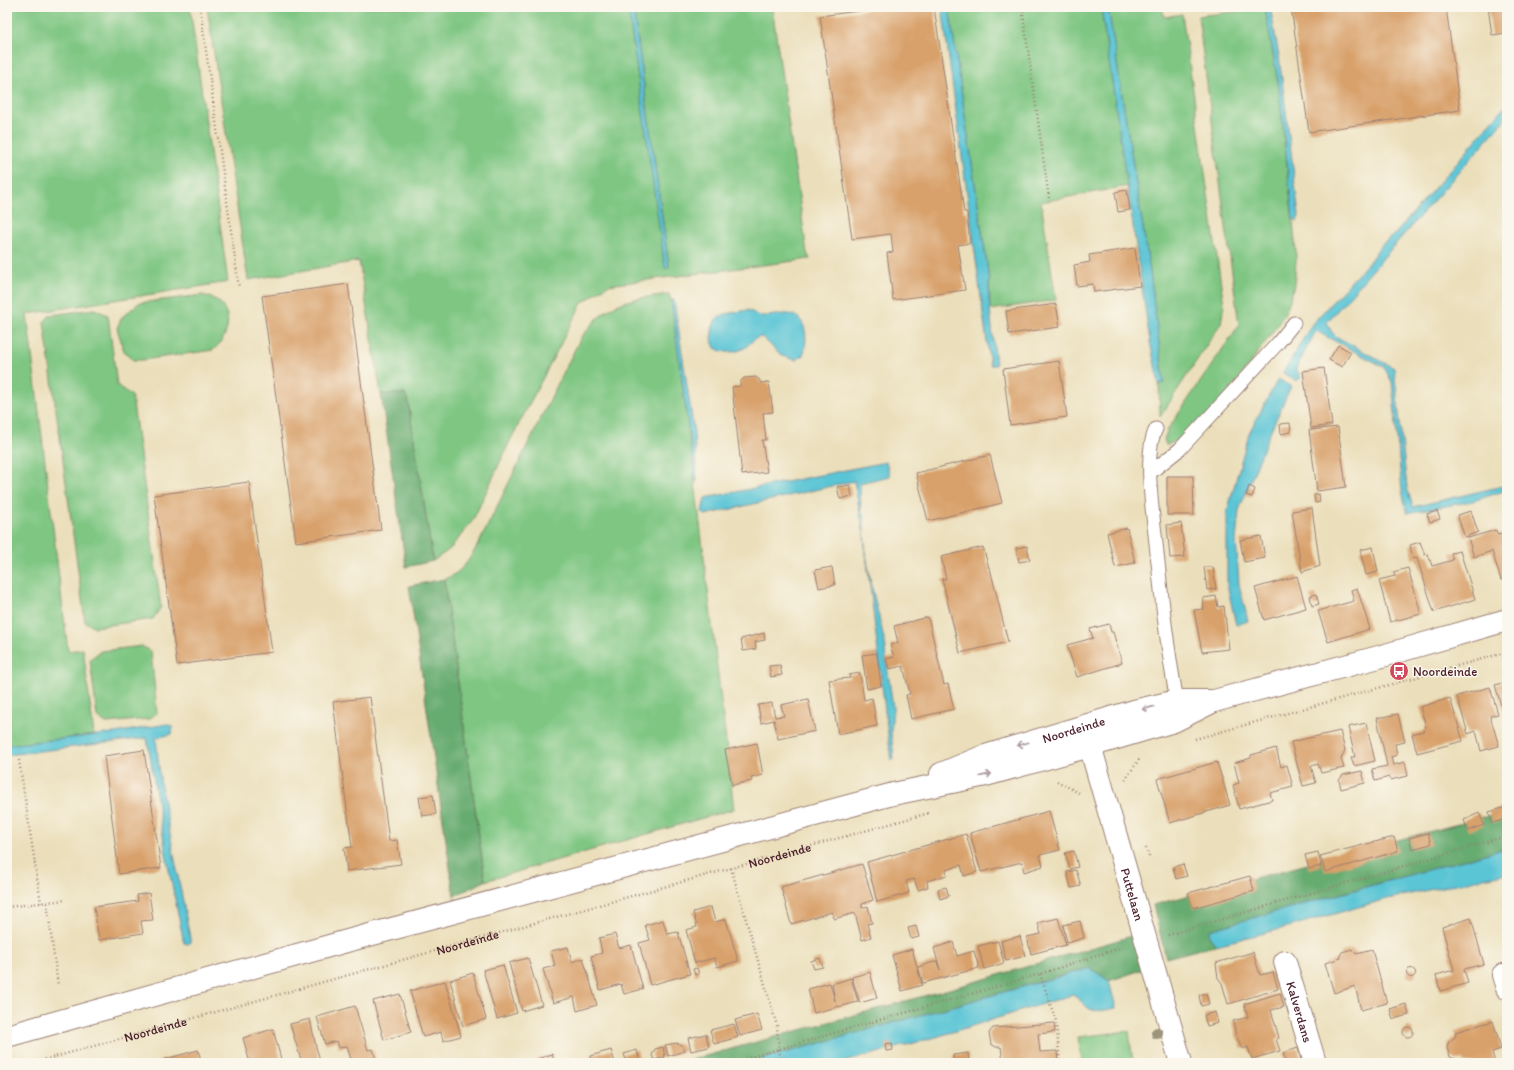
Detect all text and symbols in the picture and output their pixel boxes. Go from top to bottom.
bus stop icon: Noordeinde [1388,660,1410,682]
place label: Noordeinde [1413,664,1477,679]
one-way arrow [1142,704,1155,712]
street label: Noordeinde [1040,713,1107,746]
one-way arrow [1017,741,1030,748]
one-way arrow [979,770,992,778]
street label: Noordeinde [746,839,813,871]
street label: Puttelaan [1118,866,1147,923]
street label: Noordeinde [434,926,501,958]
street label: Kalverdans [1284,980,1316,1044]
street label: Noordeinde [122,1013,188,1045]

